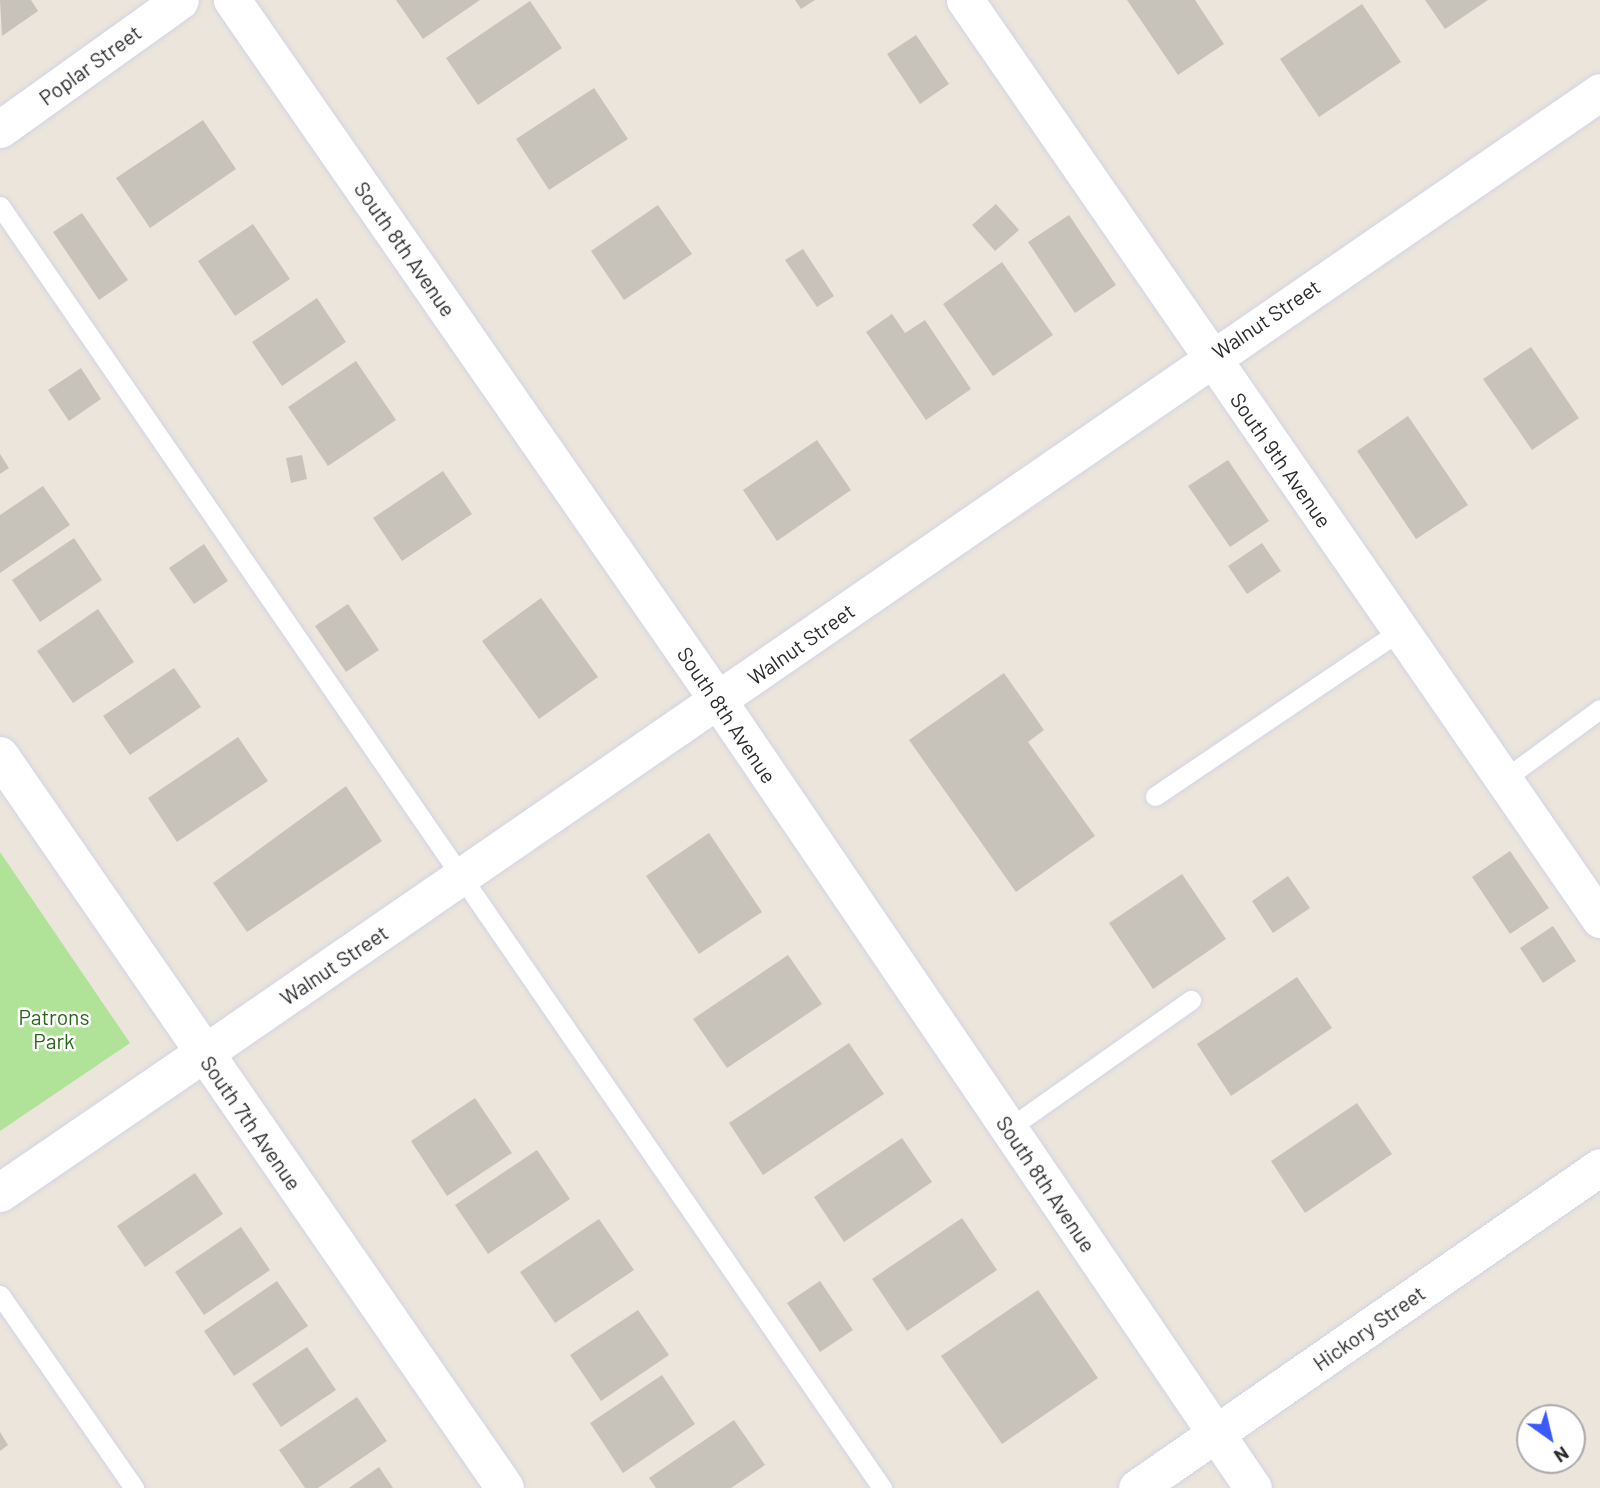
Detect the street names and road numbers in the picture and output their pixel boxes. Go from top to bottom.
street label: Poplar Street [34,20,146,110]
street label: South 8th Avenue [349,177,461,321]
street label: Walnut Street [1207,274,1325,364]
street label: South 9th Avenue [1225,388,1337,532]
street label: Walnut Street [743,598,859,690]
street label: South 8th Avenue [672,642,782,788]
street label: Walnut Street [275,920,393,1010]
street label: South 7th Avenue [195,1051,307,1195]
street label: South 8th Avenue [991,1111,1101,1257]
street label: Hickory Street [1308,1280,1430,1376]

